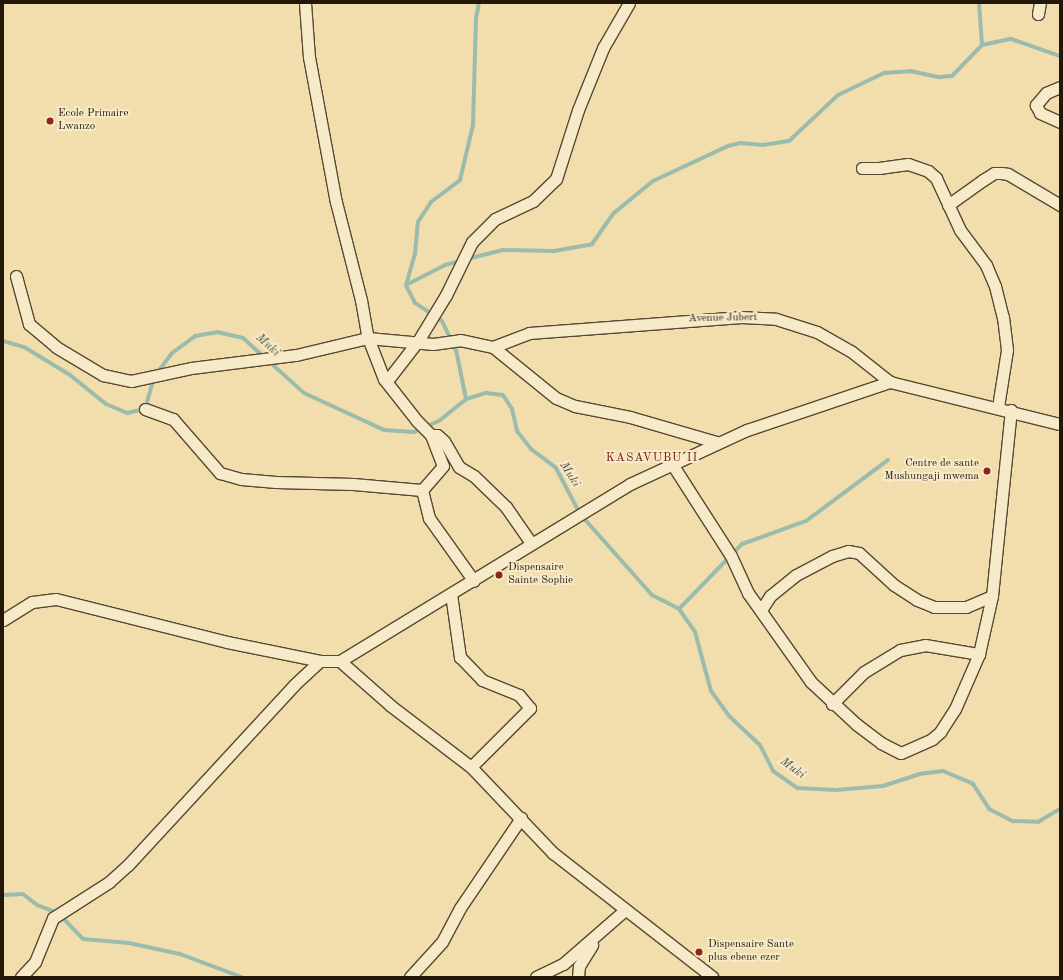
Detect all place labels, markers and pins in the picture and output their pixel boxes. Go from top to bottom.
place label: Ecole Primaire Lwanzo [58,108,129,134]
marker: Ecole Primaire Lwanzo [45,116,55,126]
place label: Centre de sante Mushungaji mwema [884,458,979,484]
marker: Centre de sante Mushungaji mwema [982,466,992,476]
place label: Dispensaire Sainte Sophie [508,562,573,588]
marker: Dispensaire Sainte Sophie [493,569,505,581]
place label: Dispensaire Sante plus ebene ezer [708,939,794,965]
marker: Dispensaire Sante plus ebene ezer [693,946,705,958]

